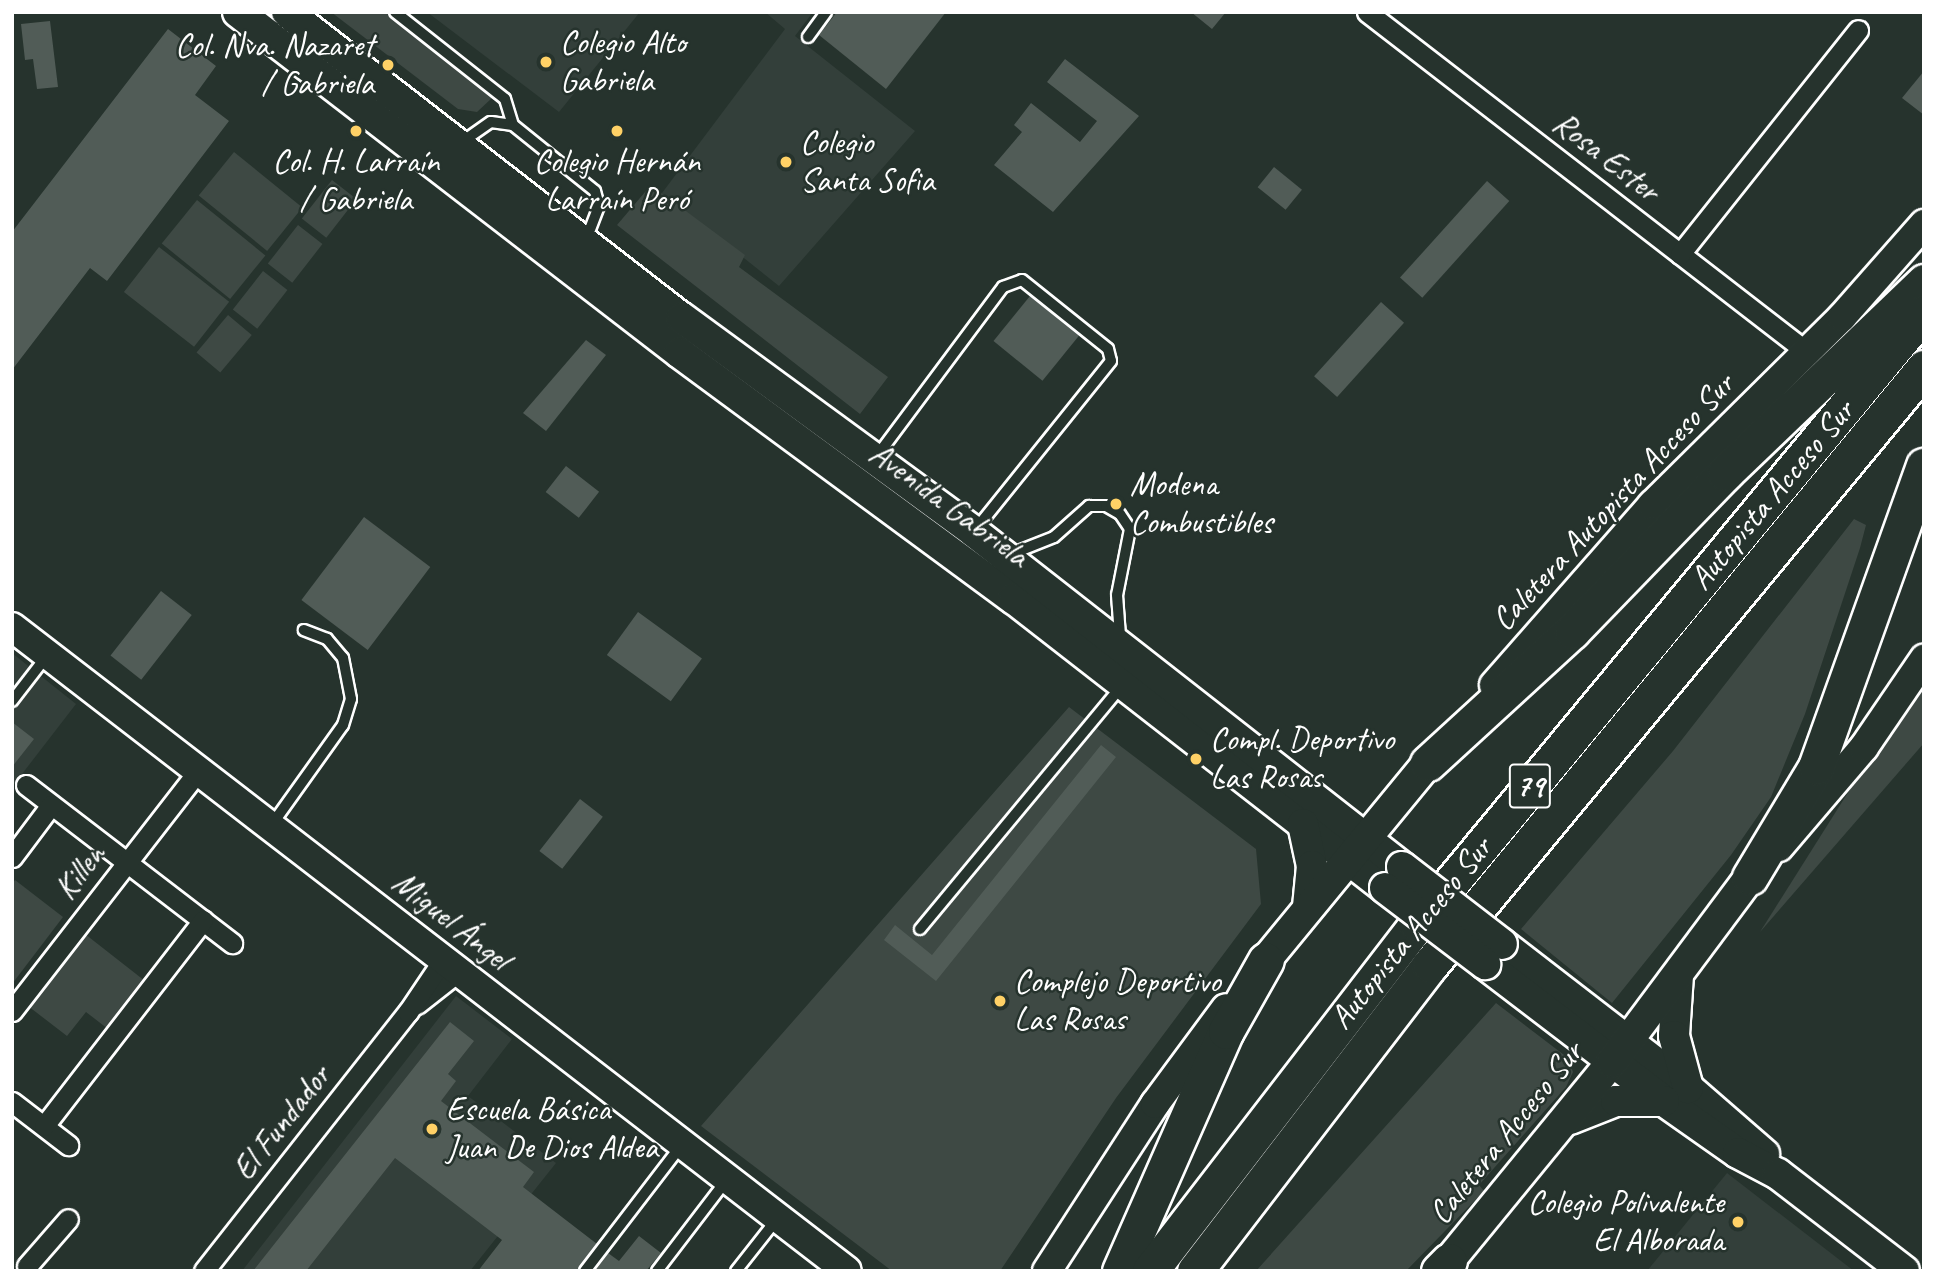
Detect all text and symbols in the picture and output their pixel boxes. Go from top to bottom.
place label: Colegio Alto Gabriela [560,23,686,101]
place label: Col. Nva. Nazaret / Gabriela [175,26,374,104]
marker: Colegio Alto Gabriela [538,54,554,70]
marker: Col. Nva. Nazaret / Gabriela [380,57,396,73]
street label: Rosa Ester [1545,103,1667,211]
marker: Col. H. Larraín / Gabriela [348,123,364,139]
marker: Colegio Hernán Larraín Peró [609,123,625,139]
place label: Colegio Santa Sofia [800,123,933,201]
place label: Col. H. Larraín / Gabriela [273,142,439,220]
place label: Colegio Hernán Larraín Peró [534,142,700,220]
marker: Colegio Santa Sofia [778,154,794,170]
street label: Caletera Autopista Acceso Sur [1483,365,1743,639]
street label: Autopista Acceso Sur [1681,392,1863,598]
street label: Avenida Gabriela [862,434,1036,576]
place label: Modena Combustibles [1130,465,1273,543]
marker: Modena Combustibles [1108,496,1124,512]
place label: Compl. Deportivo Las Rosas [1210,720,1394,798]
marker: Compl. Deportivo Las Rosas [1188,751,1204,767]
road number: 79 [1507,758,1553,814]
street label: Autopista Acceso Sur [1322,829,1500,1037]
street label: Killen [46,836,114,908]
street label: Miguel Ángel [384,863,518,979]
place label: Complejo Deportivo Las Rosas [1014,962,1221,1040]
marker: Complejo Deportivo Las Rosas [992,993,1008,1009]
street label: Caletera Acceso Sur [1420,1034,1592,1232]
street label: El Fundador [225,1057,339,1189]
place label: Escuela Básica Juan De Dios Aldea [446,1090,658,1168]
marker: Escuela Básica Juan De Dios Aldea [424,1121,440,1137]
place label: Colegio Polivalente El Alborada [1528,1183,1724,1261]
marker: Colegio Polivalente El Alborada [1730,1214,1746,1230]

